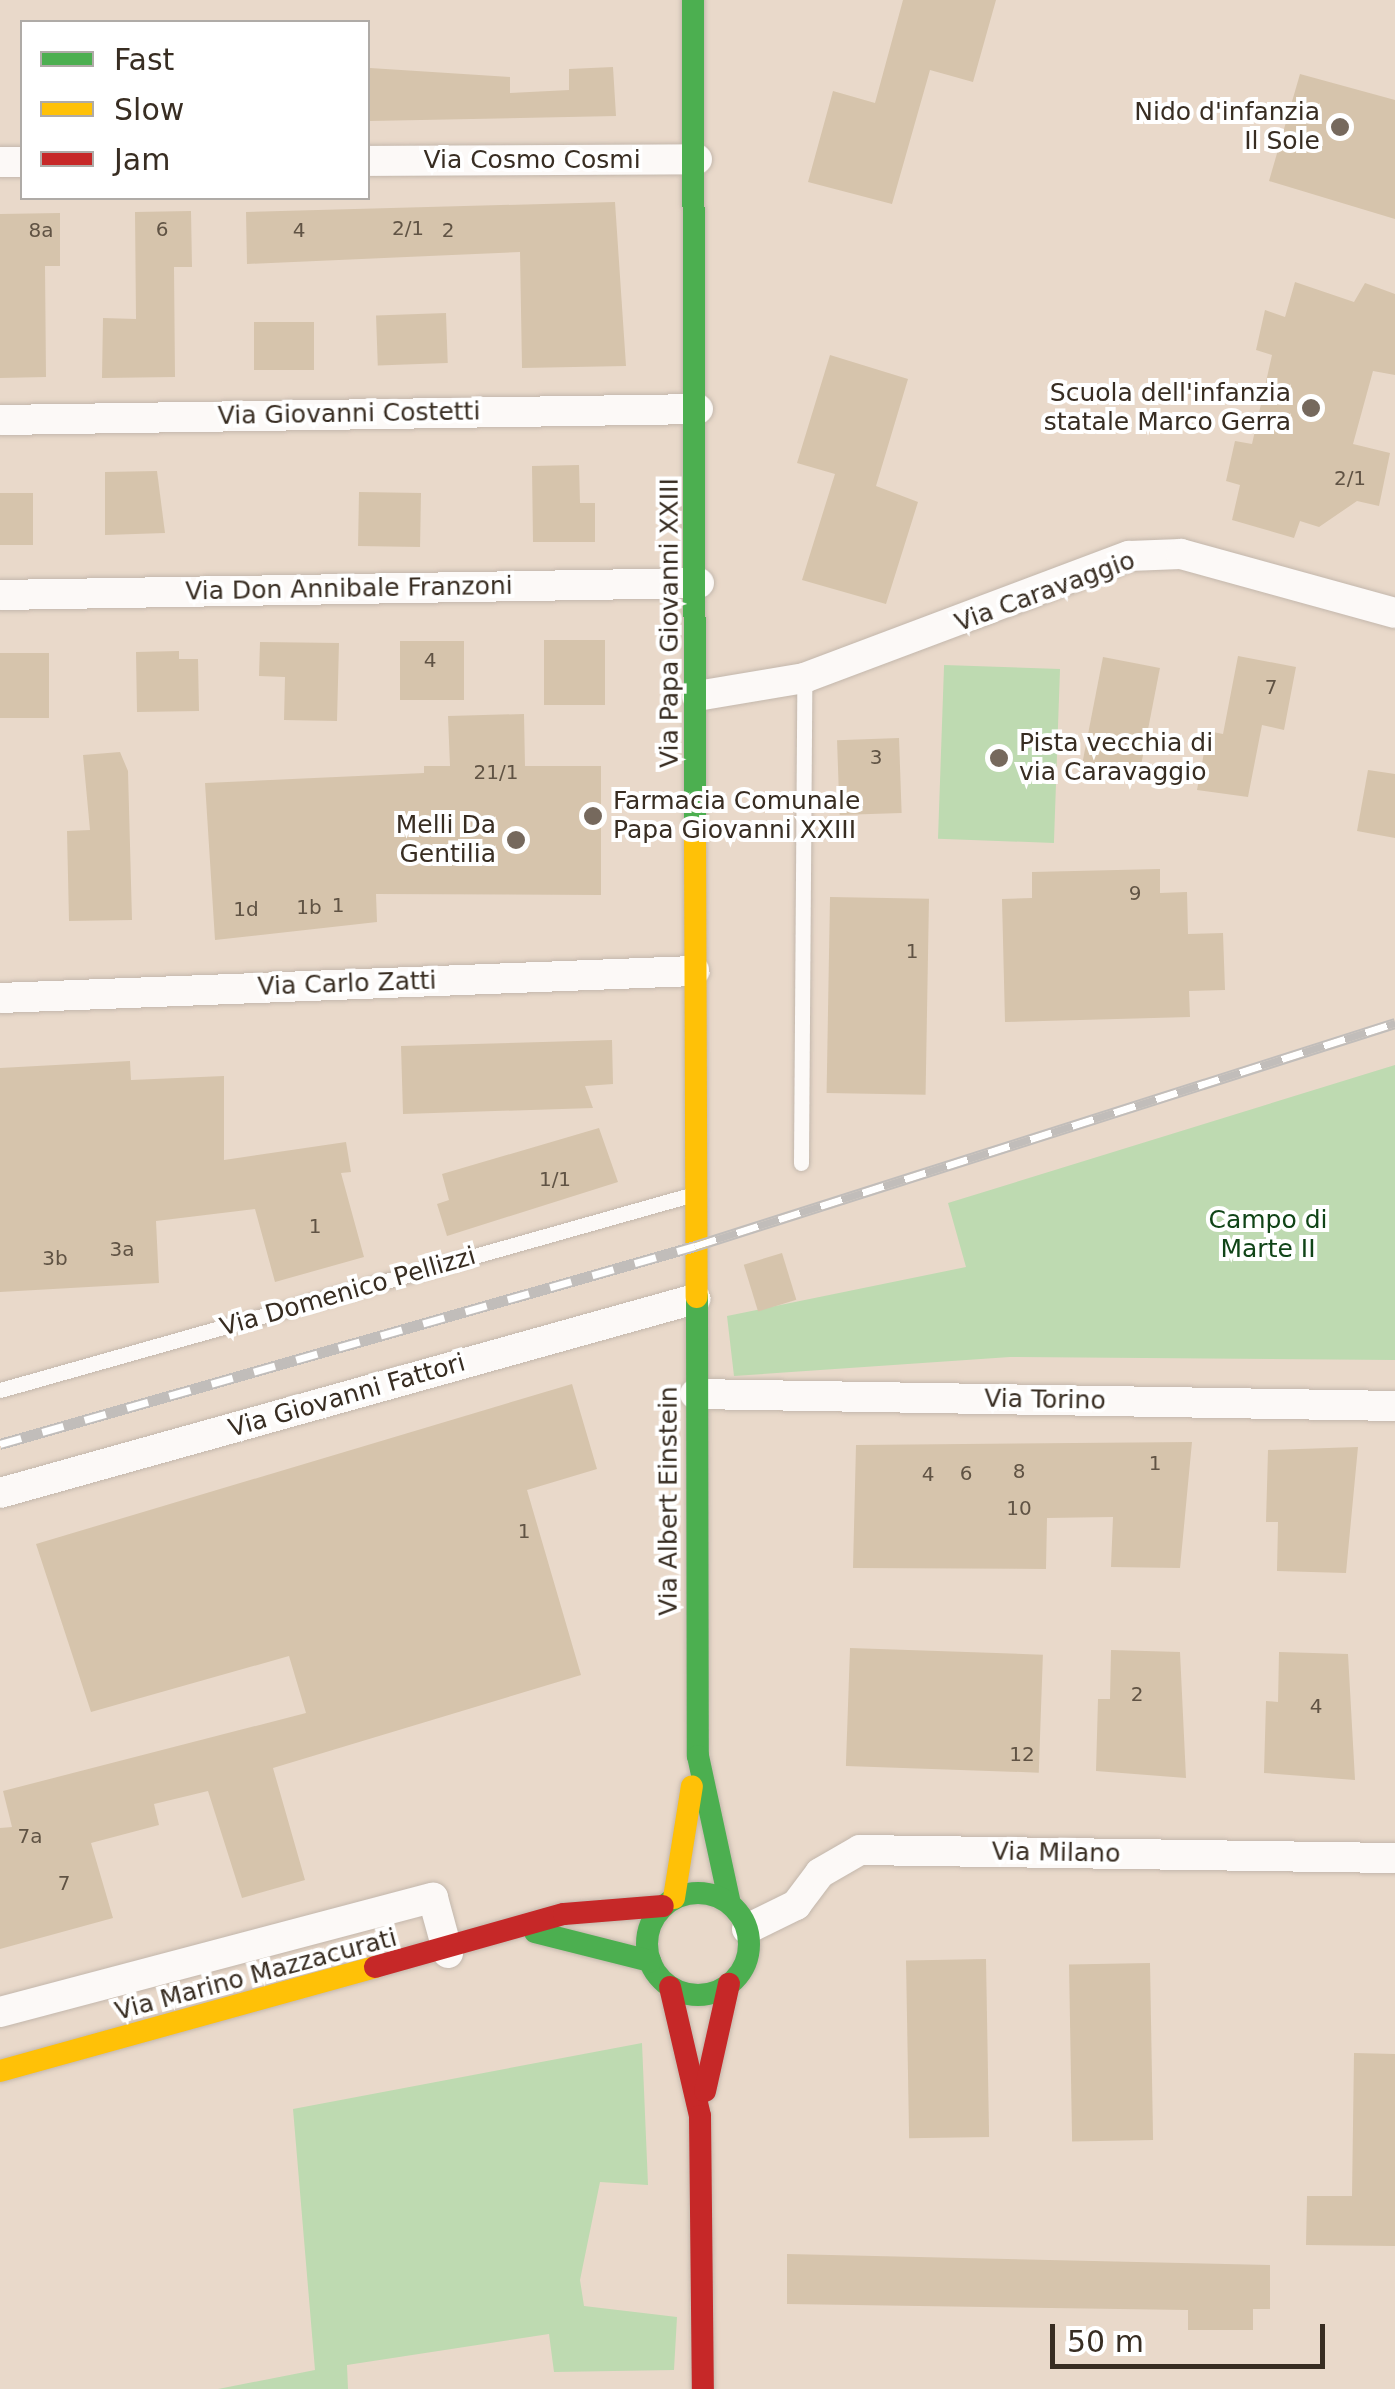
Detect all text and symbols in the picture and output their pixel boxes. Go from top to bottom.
legend [20,20,370,200]
text: Fast [114,42,174,77]
text: Slow [114,92,184,127]
place label: Nido d'infanzia Il Sole [1134,98,1320,157]
marker: Nido d'infanzia Il Sole [1329,116,1351,138]
text: Jam [114,142,170,177]
street label: Via Cosmo Cosmi [423,145,641,175]
house number: 2/1 [392,216,424,240]
house number: 6 [156,217,168,241]
house number: 8a [29,218,53,242]
house number: 4 [293,218,305,242]
house number: 2 [442,218,454,242]
place label: Scuola dell'infanzia statale Marco Gerra [1044,379,1291,438]
street label: Via Giovanni Costetti [217,397,481,431]
marker: Scuola dell'infanzia statale Marco Gerra [1300,397,1322,419]
house number: 2/1 [1334,466,1366,490]
street label: Via Papa Giovanni XXIII [655,478,685,768]
street label: Via Caravaggio [951,546,1139,638]
street label: Via Don Annibale Franzoni [185,571,513,607]
house number: 4 [424,648,436,672]
house number: 7 [1265,675,1277,699]
place label: Pista vecchia di via Caravaggio [1019,729,1213,788]
house number: 3 [870,745,882,769]
marker: Pista vecchia di via Caravaggio [988,747,1010,769]
house number: 21/1 [474,760,518,784]
place label: Farmacia Comunale Papa Giovanni XXIII [613,787,860,846]
marker: Farmacia Comunale Papa Giovanni XXIII [582,805,604,827]
place label: Melli Da Gentilia [396,811,496,870]
marker: Melli Da Gentilia [505,829,527,851]
house number: 9 [1129,881,1141,905]
house number: 1 [332,893,344,917]
house number: 1b [296,895,322,919]
house number: 1d [233,897,259,921]
house number: 1 [906,939,918,963]
street label: Via Carlo Zatti [257,966,437,1002]
house number: 1/1 [539,1167,571,1191]
park label: Campo di Marte II [1208,1206,1328,1265]
house number: 1 [309,1214,321,1238]
house number: 3a [110,1237,134,1261]
street label: Via Domenico Pellizzi [217,1241,479,1343]
house number: 3b [42,1246,68,1270]
street label: Via Giovanni Fattori [225,1348,469,1444]
street label: Via Torino [984,1384,1106,1416]
street label: Via Albert Einstein [654,1386,684,1616]
house number: 1 [1149,1451,1161,1475]
house number: 8 [1013,1459,1025,1483]
house number: 6 [960,1461,972,1485]
house number: 4 [922,1462,934,1486]
house number: 10 [1006,1496,1032,1520]
house number: 1 [518,1519,530,1543]
house number: 2 [1131,1682,1143,1706]
house number: 4 [1310,1694,1322,1718]
house number: 12 [1009,1742,1035,1766]
house number: 7a [18,1824,42,1848]
street label: Via Milano [991,1837,1121,1869]
house number: 7 [58,1871,70,1895]
street label: Via Marino Mazzacurati [112,1923,400,2027]
scale bar [1055,2304,1330,2366]
text: 50 m [1067,2324,1144,2359]

